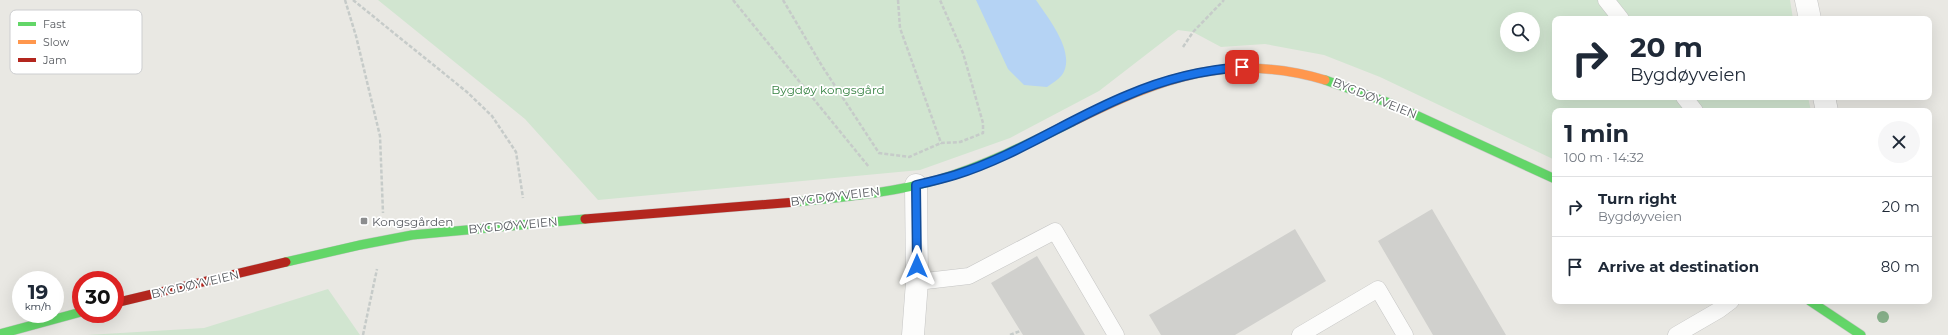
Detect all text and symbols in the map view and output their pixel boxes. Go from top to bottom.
legend [10,10,142,74]
map controls [1500,12,1540,52]
button: search [1500,12,1540,52]
text: Fast [43,17,67,31]
text: 20 m [1630,30,1703,64]
icon: right [1564,32,1616,84]
text: Slow [43,35,69,49]
pin [1225,50,1259,84]
text: Jam [42,53,67,67]
icon: arrive [1231,56,1253,78]
text: Bygdøyveien [1630,64,1747,86]
street label: BYGDØYVEIEN [1331,74,1419,122]
park label: Bygdøy kongsgård [771,82,885,97]
text: 1 min [1564,119,1629,148]
button: close [1878,121,1920,163]
text: 100 m · 14:32 [1564,149,1644,165]
street label: BYGDØYVEIEN [790,183,880,209]
text: Turn right [1598,189,1677,208]
icon: right [1564,196,1586,218]
text: 20 m [1882,197,1920,216]
text: Bygdøyveien [1598,208,1682,224]
place label: Kongsgården [372,214,453,229]
street label: BYGDØYVEIEN [468,214,558,236]
marker: Kongsgården [359,216,369,226]
position arrow [896,245,938,287]
icon: arrive [1564,256,1586,278]
text: Arrive at destination [1598,257,1759,276]
text: 80 m [1881,257,1920,276]
street label: BYGDØYVEIEN [150,267,240,301]
speed limit sign: 30 [72,271,124,323]
text: 19 [28,280,48,304]
text: km/h [25,300,51,313]

